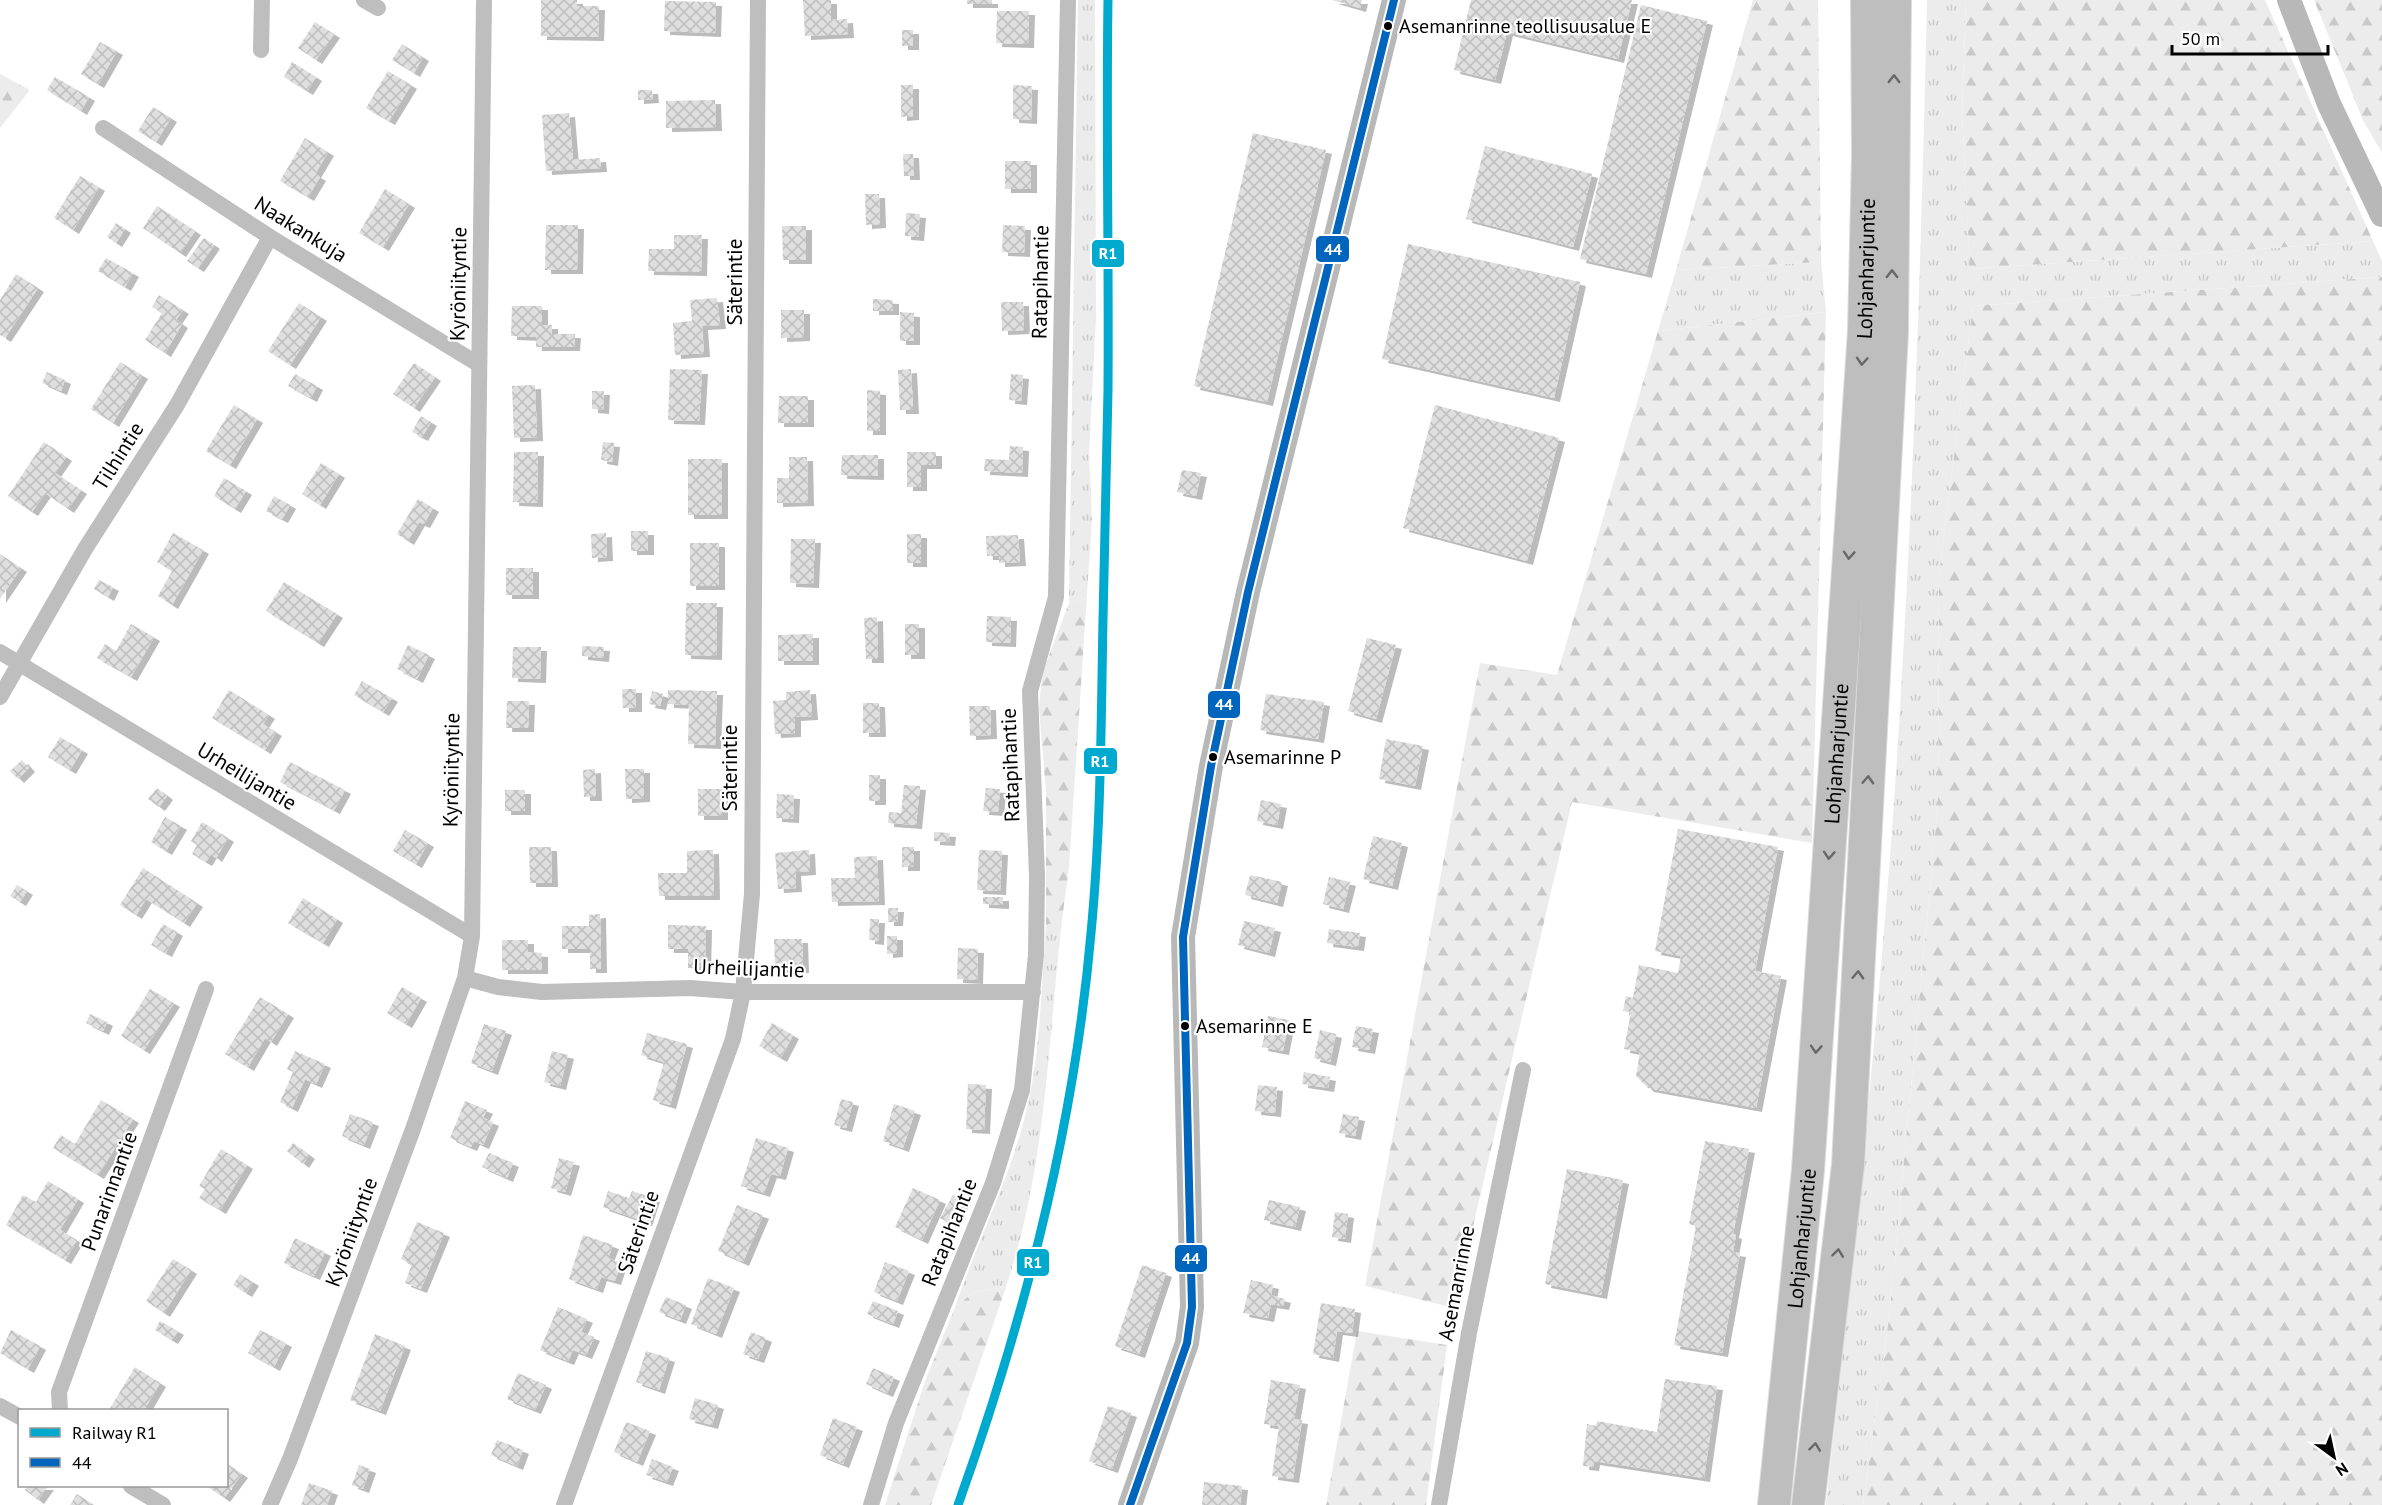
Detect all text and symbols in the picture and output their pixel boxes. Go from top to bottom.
place label: Asemanrinne teollisuusalue E [1399,13,1651,39]
scale bar [2172,18,2328,56]
marker: Asemanrinne teollisuusalue E [1382,20,1394,32]
text: 50 m [2181,27,2220,50]
one-way arrow [1888,74,1900,83]
street label: Naakankuja [250,190,352,268]
street label: Lohjanharjuntie [1850,198,1881,340]
street label: Ratapihantie [1026,225,1054,339]
street label: Kyröniityntie [444,227,472,341]
line badge: 44 [1315,235,1350,263]
street label: Säterintie [721,239,748,325]
line badge: R1 [1091,239,1125,268]
text: 44 [1324,239,1342,259]
text: R1 [1099,243,1117,263]
one-way arrow [1886,269,1898,278]
one-way arrow [1856,356,1869,365]
street label: Tilhintie [87,417,149,495]
one-way arrow [1843,551,1856,560]
street label: Lohjanharjuntie [1818,682,1854,825]
line badge: 44 [1207,690,1241,719]
text: 44 [1215,694,1233,714]
street label: Ratapihantie [995,708,1025,822]
street label: Kyröniityntie [437,713,465,827]
street label: Säterintie [716,725,743,811]
street label: Urheilijantie [192,736,302,816]
place label: Asemarinne P [1224,744,1341,770]
line badge: R1 [1083,747,1118,775]
text: R1 [1091,751,1109,771]
marker: Asemarinne P [1207,751,1219,763]
one-way arrow [1862,776,1875,785]
one-way arrow [1823,850,1836,859]
street label: Urheilijantie [693,953,805,983]
one-way arrow [1852,971,1865,980]
place label: Asemarinne E [1196,1013,1313,1039]
marker: Asemarinne E [1179,1020,1191,1032]
one-way arrow [1809,1045,1822,1054]
street label: Punarinnantie [75,1128,143,1254]
street label: Lohjanharjuntie [1781,1167,1822,1310]
street label: Kyröniityntie [319,1174,383,1290]
street label: Ratapihantie [915,1174,983,1290]
street label: Säterintie [611,1187,665,1277]
street label: Asemanrinne [1432,1223,1480,1343]
line badge: 44 [1174,1244,1208,1273]
line badge: R1 [1016,1248,1050,1277]
text: 44 [1182,1248,1200,1268]
one-way arrow [1831,1249,1844,1258]
text: R1 [1024,1252,1042,1272]
legend [18,1409,228,1487]
text: Railway R1 [72,1421,157,1444]
north arrow [2304,1427,2364,1487]
one-way arrow [1809,1442,1821,1451]
text: 44 [72,1451,92,1474]
text: N [2332,1458,2352,1481]

